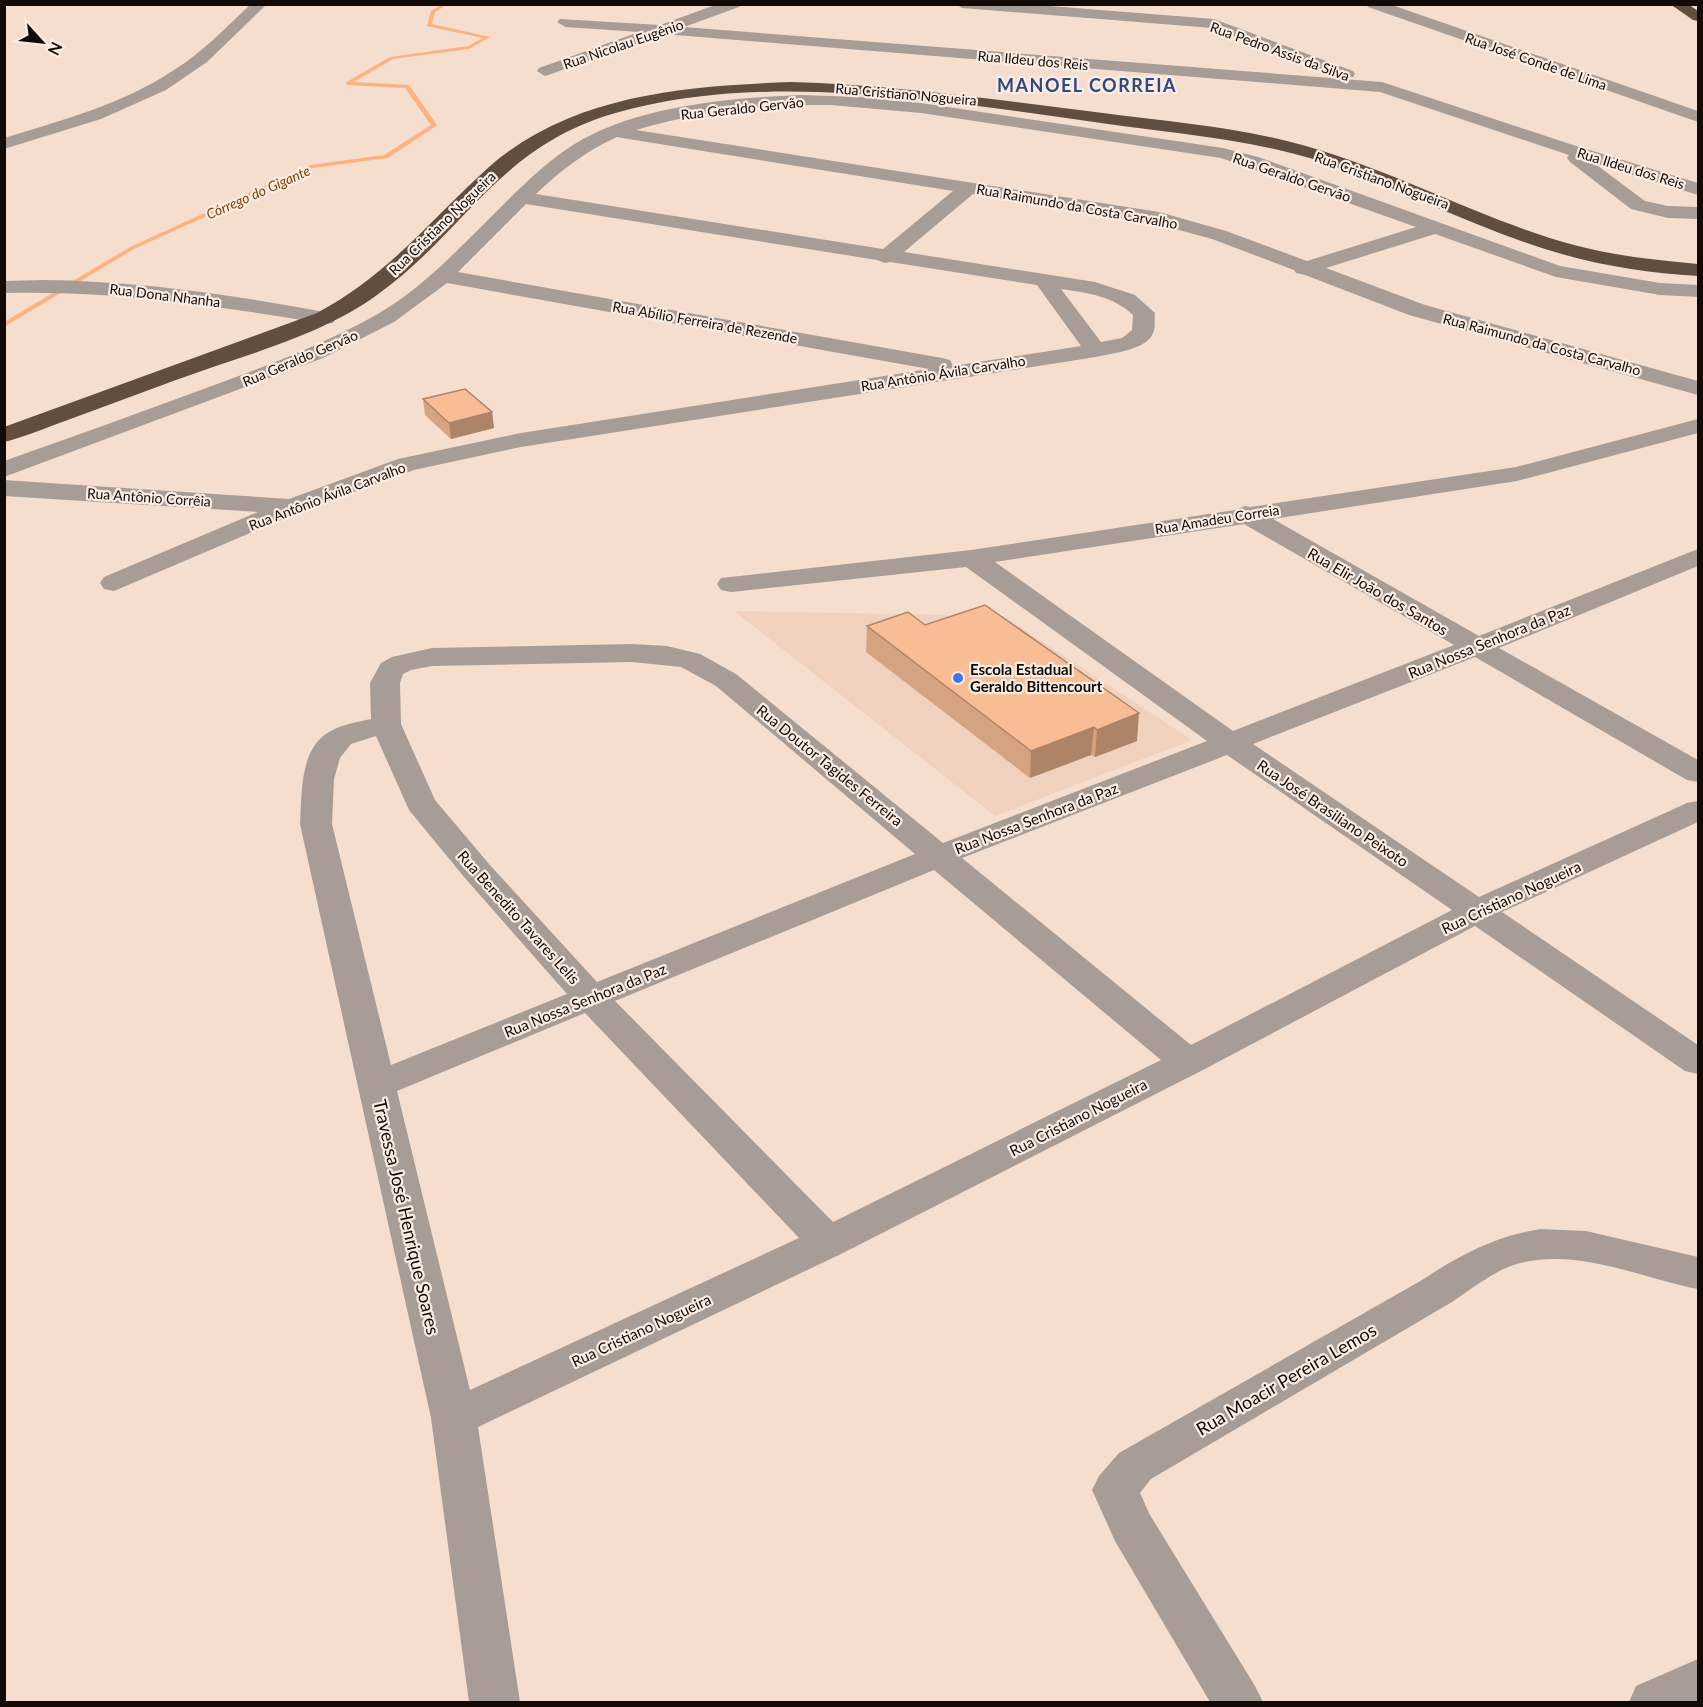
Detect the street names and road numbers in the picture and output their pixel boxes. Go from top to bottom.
street label: Rua Nicolau Eugênio [561,15,685,73]
street label: Rua Pedro Assis da Silva [1208,18,1352,84]
street label: Rua José Conde de Lima [1463,29,1609,93]
street label: Rua Ildeu dos Reis [977,47,1089,73]
street label: Rua Cristiano Nogueira [835,79,977,109]
street label: Rua Geraldo Gervão [680,93,804,123]
street label: Rua Ildeu dos Reis [1575,144,1687,192]
street label: Rua Cristiano Nogueira [1312,148,1452,212]
street label: Rua Geraldo Gervão [1231,149,1353,205]
street label: Rua Cristiano Nogueira [385,168,499,278]
street label: Rua Raimundo da Costa Carvalho [975,180,1179,232]
street label: Rua Dona Nhanha [109,280,221,310]
street label: Rua Abílio Ferreira de Rezende [611,297,799,347]
street label: Rua Raimundo da Costa Carvalho [1441,309,1643,379]
street label: Rua Geraldo Gervão [240,326,360,390]
street label: Rua Antônio Ávila Carvalho [859,352,1027,394]
street label: Rua Antônio Ávila Carvalho [246,458,408,534]
street label: Rua Antônio Corrêia [87,484,211,510]
street label: Rua Amadeu Correia [1154,501,1280,537]
street label: Rua Elir João dos Santos [1305,544,1451,638]
street label: Rua Nossa Senhora da Paz [1405,600,1573,682]
street label: Rua Doutor Tagides Ferreira [753,701,907,829]
street label: Rua José Brasiliano Peixoto [1254,756,1412,870]
street label: Rua Nossa Senhora da Paz [952,778,1120,857]
street label: Rua Benedito Tavares Lelis [454,847,584,987]
street label: Rua Cristiano Nogueira [1438,857,1584,937]
street label: Rua Nossa Senhora da Paz [501,959,669,1041]
street label: Rua Cristiano Nogueira [1006,1075,1150,1159]
street label: Travessa José Henrique Soares [369,1097,445,1337]
street label: Rua Cristiano Nogueira [568,1290,714,1370]
street label: Rua Moacir Pereira Lemos [1192,1318,1380,1440]

